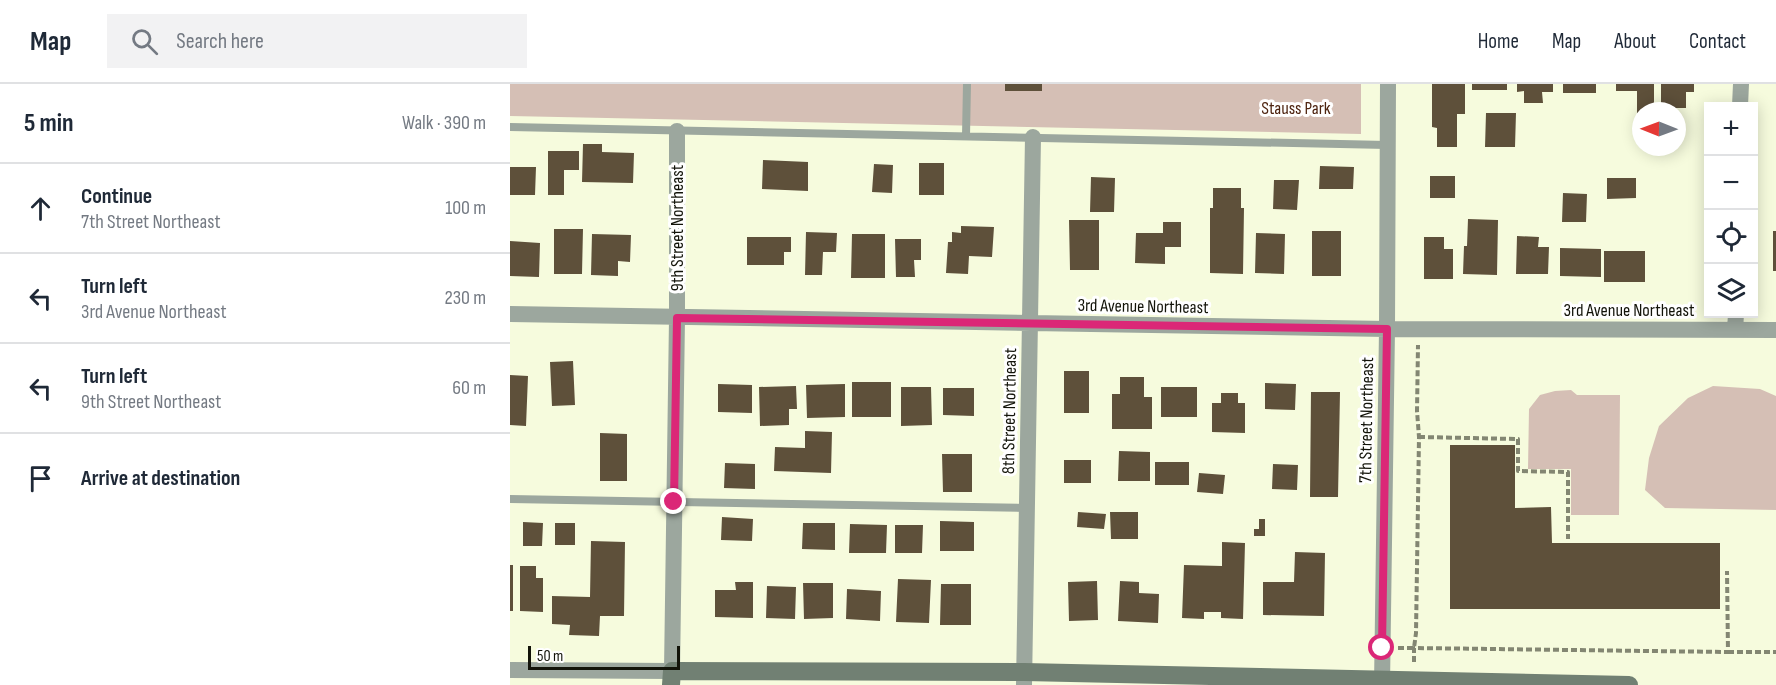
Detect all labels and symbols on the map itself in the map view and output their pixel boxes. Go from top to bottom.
park label: Stauss Park [1261,98,1331,119]
north arrow [1632,102,1686,156]
street label: 9th Street Northeast [667,164,688,291]
street label: 3rd Avenue Northeast [1077,295,1209,318]
street label: 3rd Avenue Northeast [1563,300,1695,321]
street label: 8th Street Northeast [998,347,1021,474]
street label: 7th Street Northeast [1355,357,1378,483]
route end [660,488,686,514]
route start [1368,634,1394,660]
scale bar [528,643,680,670]

